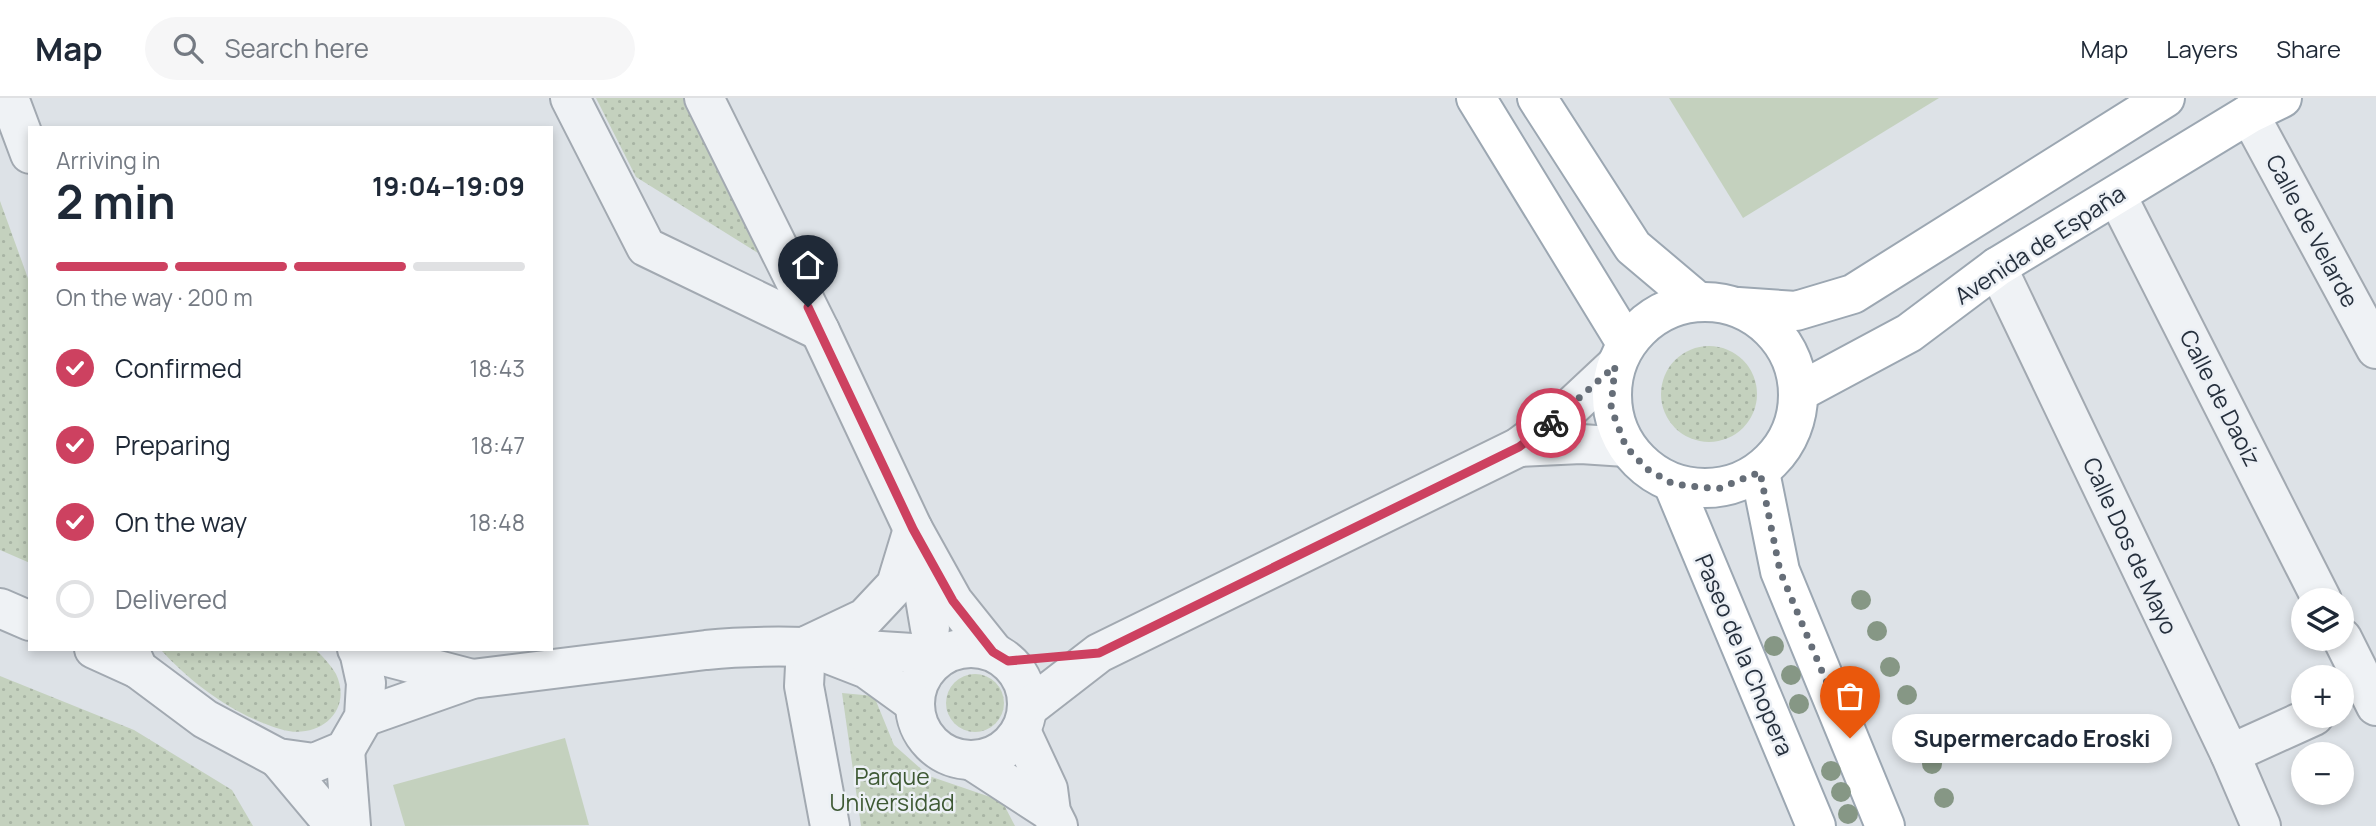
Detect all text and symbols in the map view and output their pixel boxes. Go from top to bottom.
search box [145,17,635,80]
text: Map [35,26,103,71]
icon: search [169,29,207,67]
text: Search here [225,30,369,66]
text: Map [2081,32,2128,65]
text: Layers [2166,32,2238,65]
text: Share [2276,32,2341,65]
text: Arriving in [56,144,161,176]
street label: Calle de Velarde [2259,148,2367,313]
text: 19:04–19:09 [372,168,525,204]
text: 2 min [56,170,176,233]
street label: Avenida de España [1948,177,2131,311]
pin [778,235,838,307]
icon: home [789,246,827,284]
text: On the way · 200 m [56,281,253,313]
street label: Calle de Daoíz [2173,324,2269,471]
icon: check [56,349,94,387]
text: Confirmed [115,350,242,386]
text: 18:43 [470,352,525,384]
courier [1516,388,1586,458]
icon: bike [1532,404,1570,442]
icon: check [56,426,94,464]
text: Preparing [115,427,231,463]
text: 18:47 [471,429,525,461]
street label: Calle Dos de Mayo [2076,452,2186,639]
icon: check [56,503,94,541]
text: On the way [115,504,247,540]
text: 18:48 [469,506,525,538]
street label: Paseo de la Chopera [1688,549,1802,760]
text: Delivered [115,581,227,617]
map controls [2291,588,2354,805]
button: layers [2291,588,2354,651]
button: + [2291,665,2354,728]
pin [1820,666,1880,738]
icon: bag [1831,677,1869,715]
callout: Supermercado Eroski [1892,714,2172,762]
text: Supermercado Eroski [1914,722,2150,754]
button: − [2291,742,2354,805]
park label: Parque Universidad [829,760,955,818]

